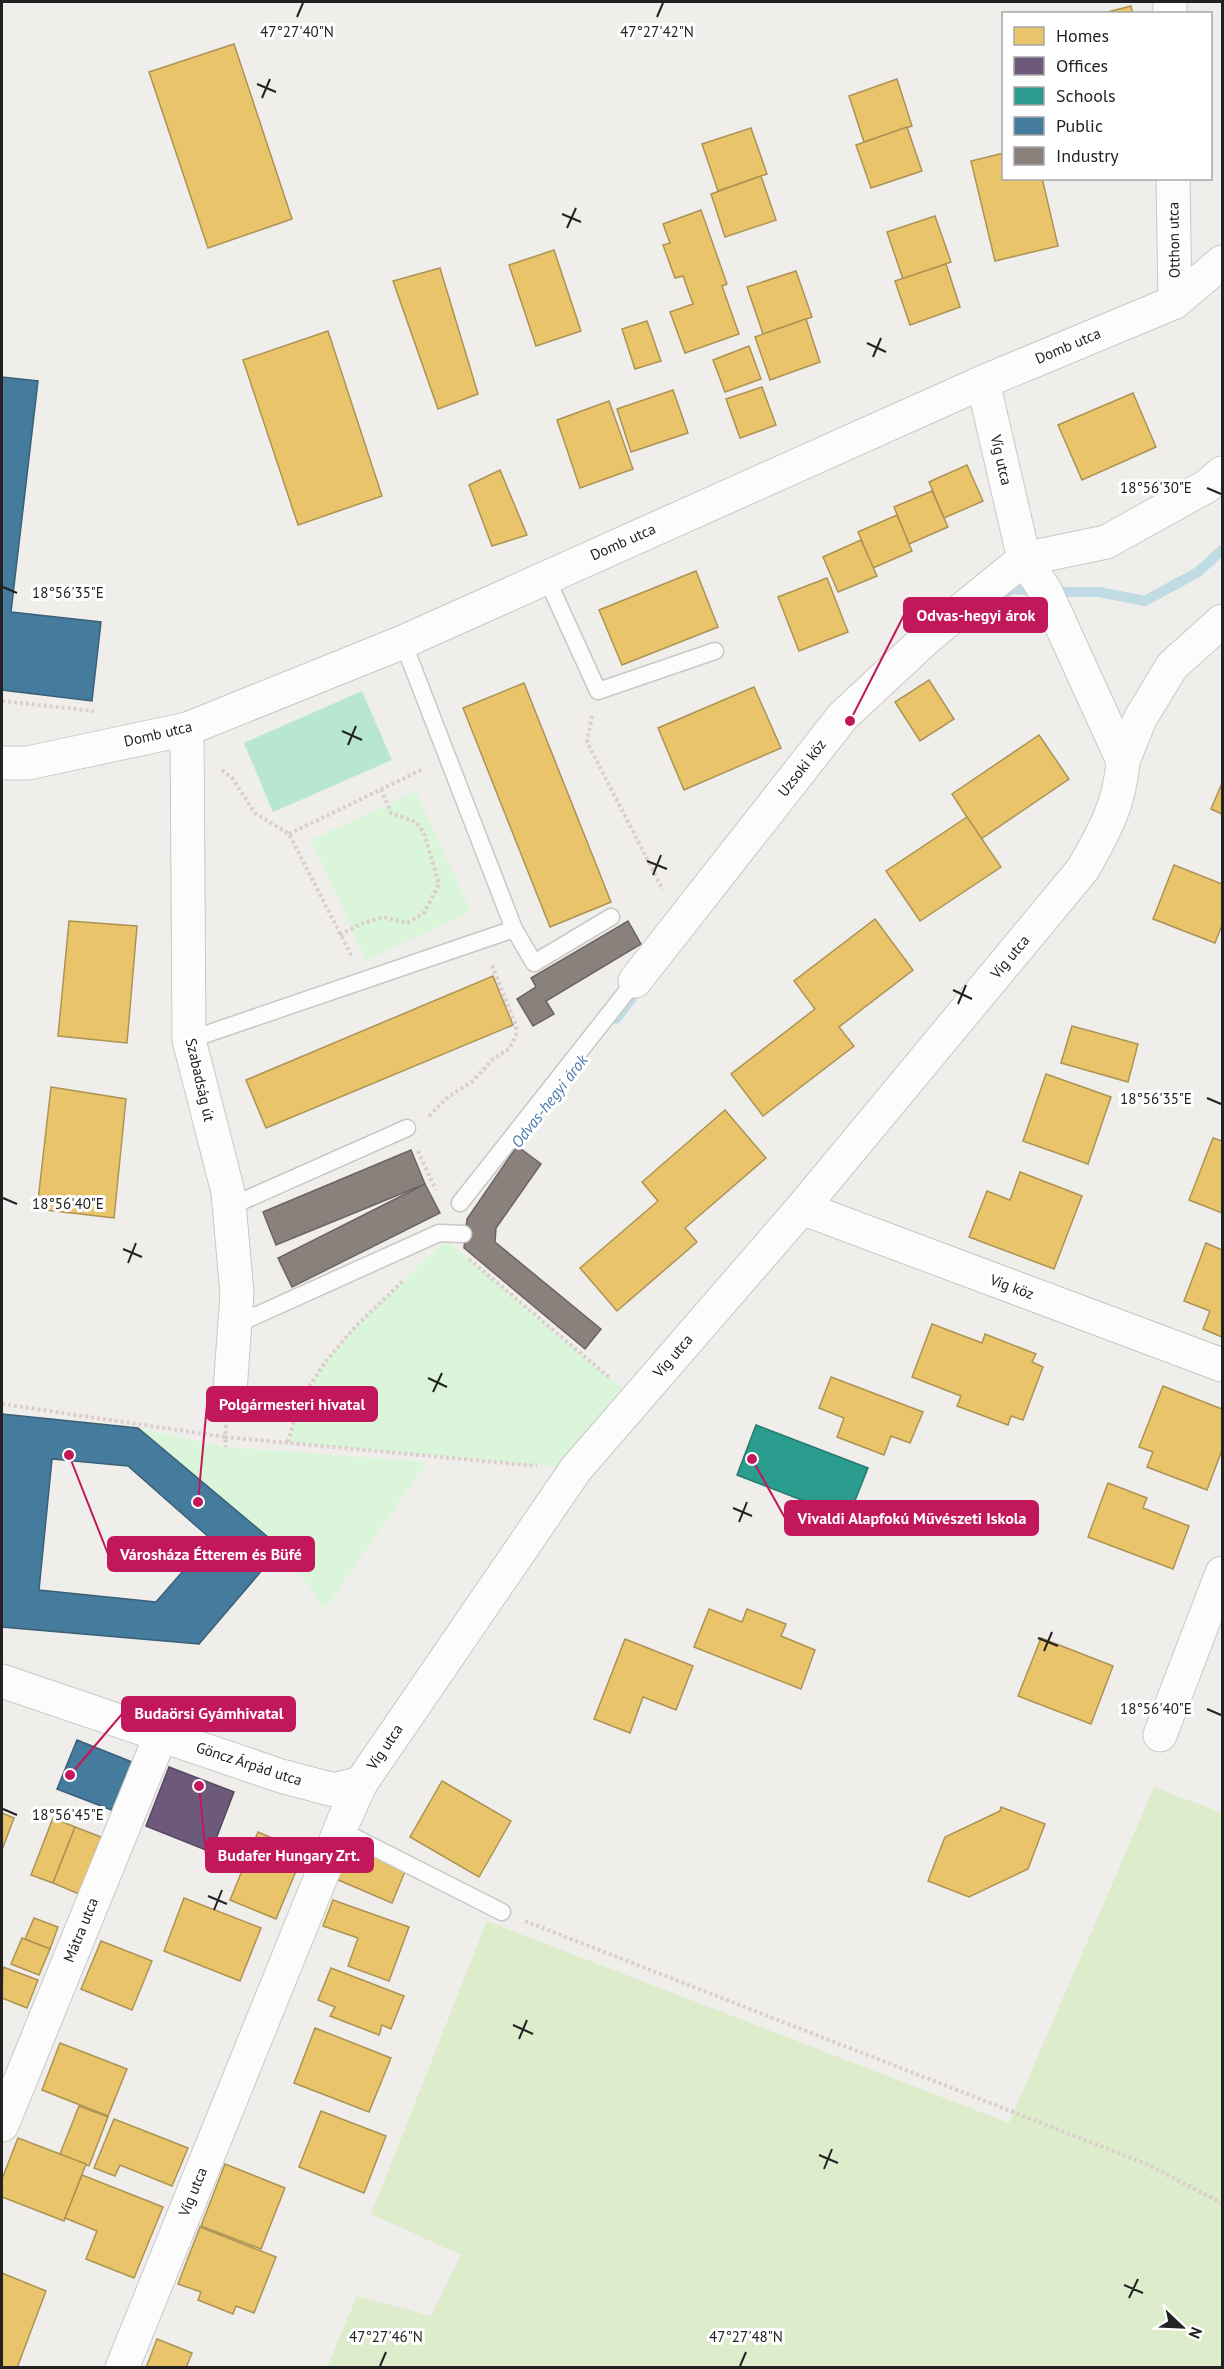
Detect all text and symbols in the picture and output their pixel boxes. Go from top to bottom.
legend [1002,12,1212,180]
text: 47°27'40"N [260,22,334,41]
text: 47°27'42"N [620,22,694,41]
text: Homes [1056,24,1109,47]
text: Offices [1056,54,1108,77]
text: Schools [1056,84,1116,107]
text: Public [1056,114,1103,137]
text: Industry [1056,144,1119,167]
street label: Otthon utca [1163,202,1184,278]
street label: Domb utca [1032,323,1103,368]
street label: Víg utca [986,432,1016,487]
text: 18°56'30"E [1120,478,1192,497]
street label: Domb utca [587,519,658,564]
text: 18°56'35"E [32,583,104,602]
callout: Odvas-hegyi árok [904,598,1047,632]
text: Odvas-hegyi árok [917,605,1036,625]
street label: Domb utca [122,716,194,751]
street label: Uzsoki köz [773,735,830,800]
street label: Víg utca [985,931,1033,983]
street label: Szabadság út [182,1036,219,1123]
water label: Odvas-hegyi árok [506,1050,592,1152]
text: 18°56'35"E [1120,1089,1192,1108]
text: 18°56'40"E [32,1194,104,1213]
street label: Víg köz [987,1269,1037,1303]
street label: Víg utca [648,1330,697,1382]
callout: Polgármesteri hivatal [207,1387,377,1421]
text: Polgármesteri hivatal [219,1394,365,1414]
callout: Vivaldi Alapfokú Művészeti Iskola [785,1501,1038,1535]
text: Vivaldi Alapfokú Művészeti Iskola [797,1508,1026,1528]
callout: Városháza Étterem és Büfé [108,1537,314,1571]
text: Városháza Étterem és Büfé [119,1544,302,1564]
callout: Budaörsi Gyámhivatal [122,1697,295,1731]
text: 18°56'40"E [1120,1699,1192,1718]
text: Budaörsi Gyámhivatal [135,1703,284,1723]
street label: Víg utca [362,1720,407,1774]
street label: Göncz Árpád utca [194,1737,305,1790]
text: 18°56'45"E [32,1805,104,1824]
callout: Budafer Hungary Zrt. [206,1838,373,1872]
text: Budafer Hungary Zrt. [218,1845,360,1865]
street label: Mátra utca [59,1895,102,1965]
street label: Víg utca [174,2165,211,2220]
north arrow [1152,2297,1212,2357]
text: N [1185,2324,1207,2342]
text: 47°27'46"N [349,2327,423,2346]
text: 47°27'48"N [709,2327,783,2346]

